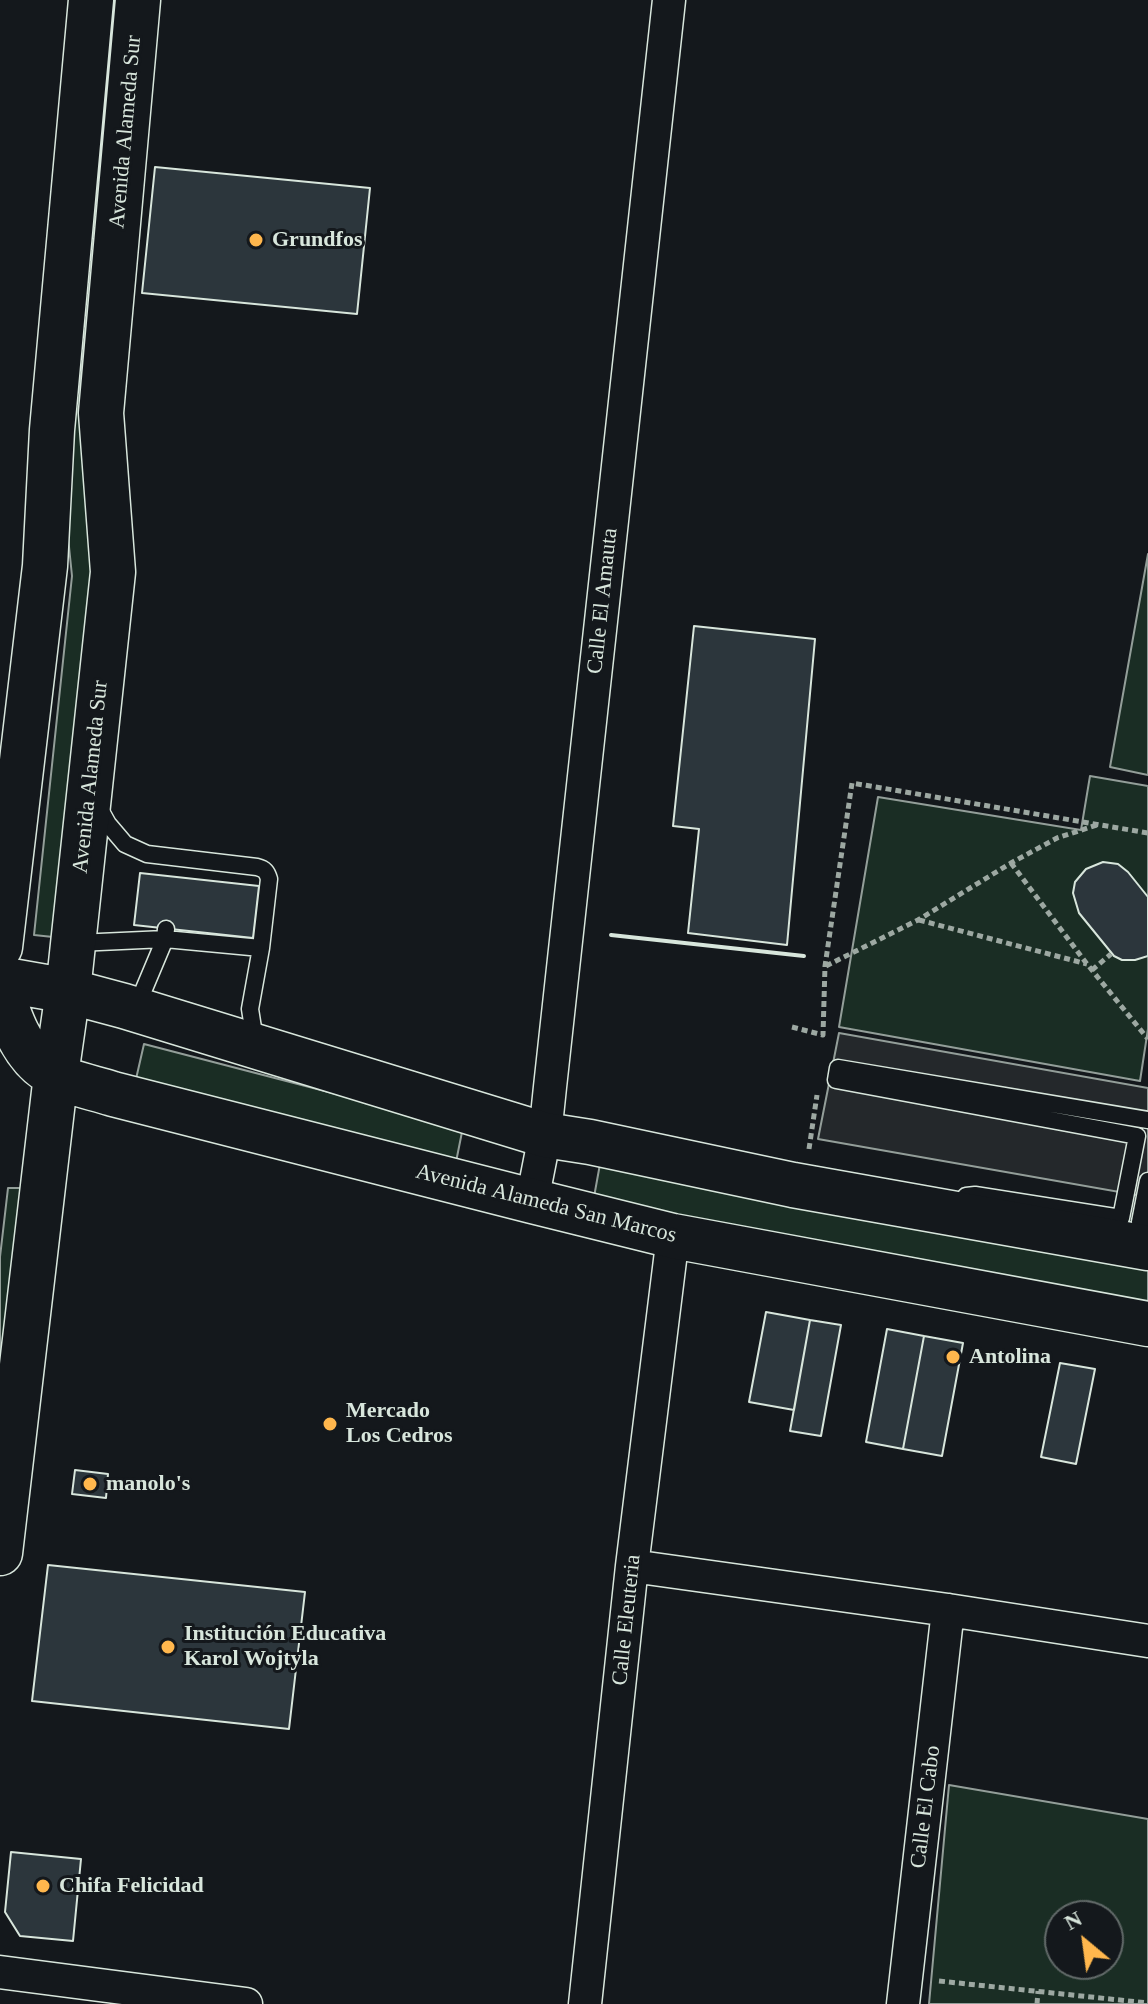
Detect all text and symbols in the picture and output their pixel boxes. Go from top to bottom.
street label: Avenida Alameda Sur [104,34,148,230]
place label: Grundfos [272,227,362,253]
marker: Grundfos [247,231,265,249]
street label: Calle El Amauta [582,527,624,675]
street label: Avenida Alameda Sur [68,679,114,875]
street label: Avenida Alameda San Marcos [413,1159,679,1249]
place label: Antolina [969,1344,1051,1370]
marker: Antolina [944,1348,962,1366]
place label: Mercado Los Cedros [346,1398,453,1450]
marker: Mercado Los Cedros [321,1415,339,1433]
place label: manolo's [106,1471,190,1497]
marker: manolo's [81,1475,99,1493]
street label: Calle Eleuteria [607,1553,647,1687]
place label: Institución Educativa Karol Wojtyla [184,1621,386,1672]
marker: Institución Educativa Karol Wojtyla [159,1638,177,1656]
street label: Calle El Cabo [905,1744,947,1870]
place label: Chifa Felicidad [59,1873,204,1899]
marker: Chifa Felicidad [34,1877,52,1895]
north arrow [1044,1900,1124,1980]
text: N [1060,1906,1086,1935]

